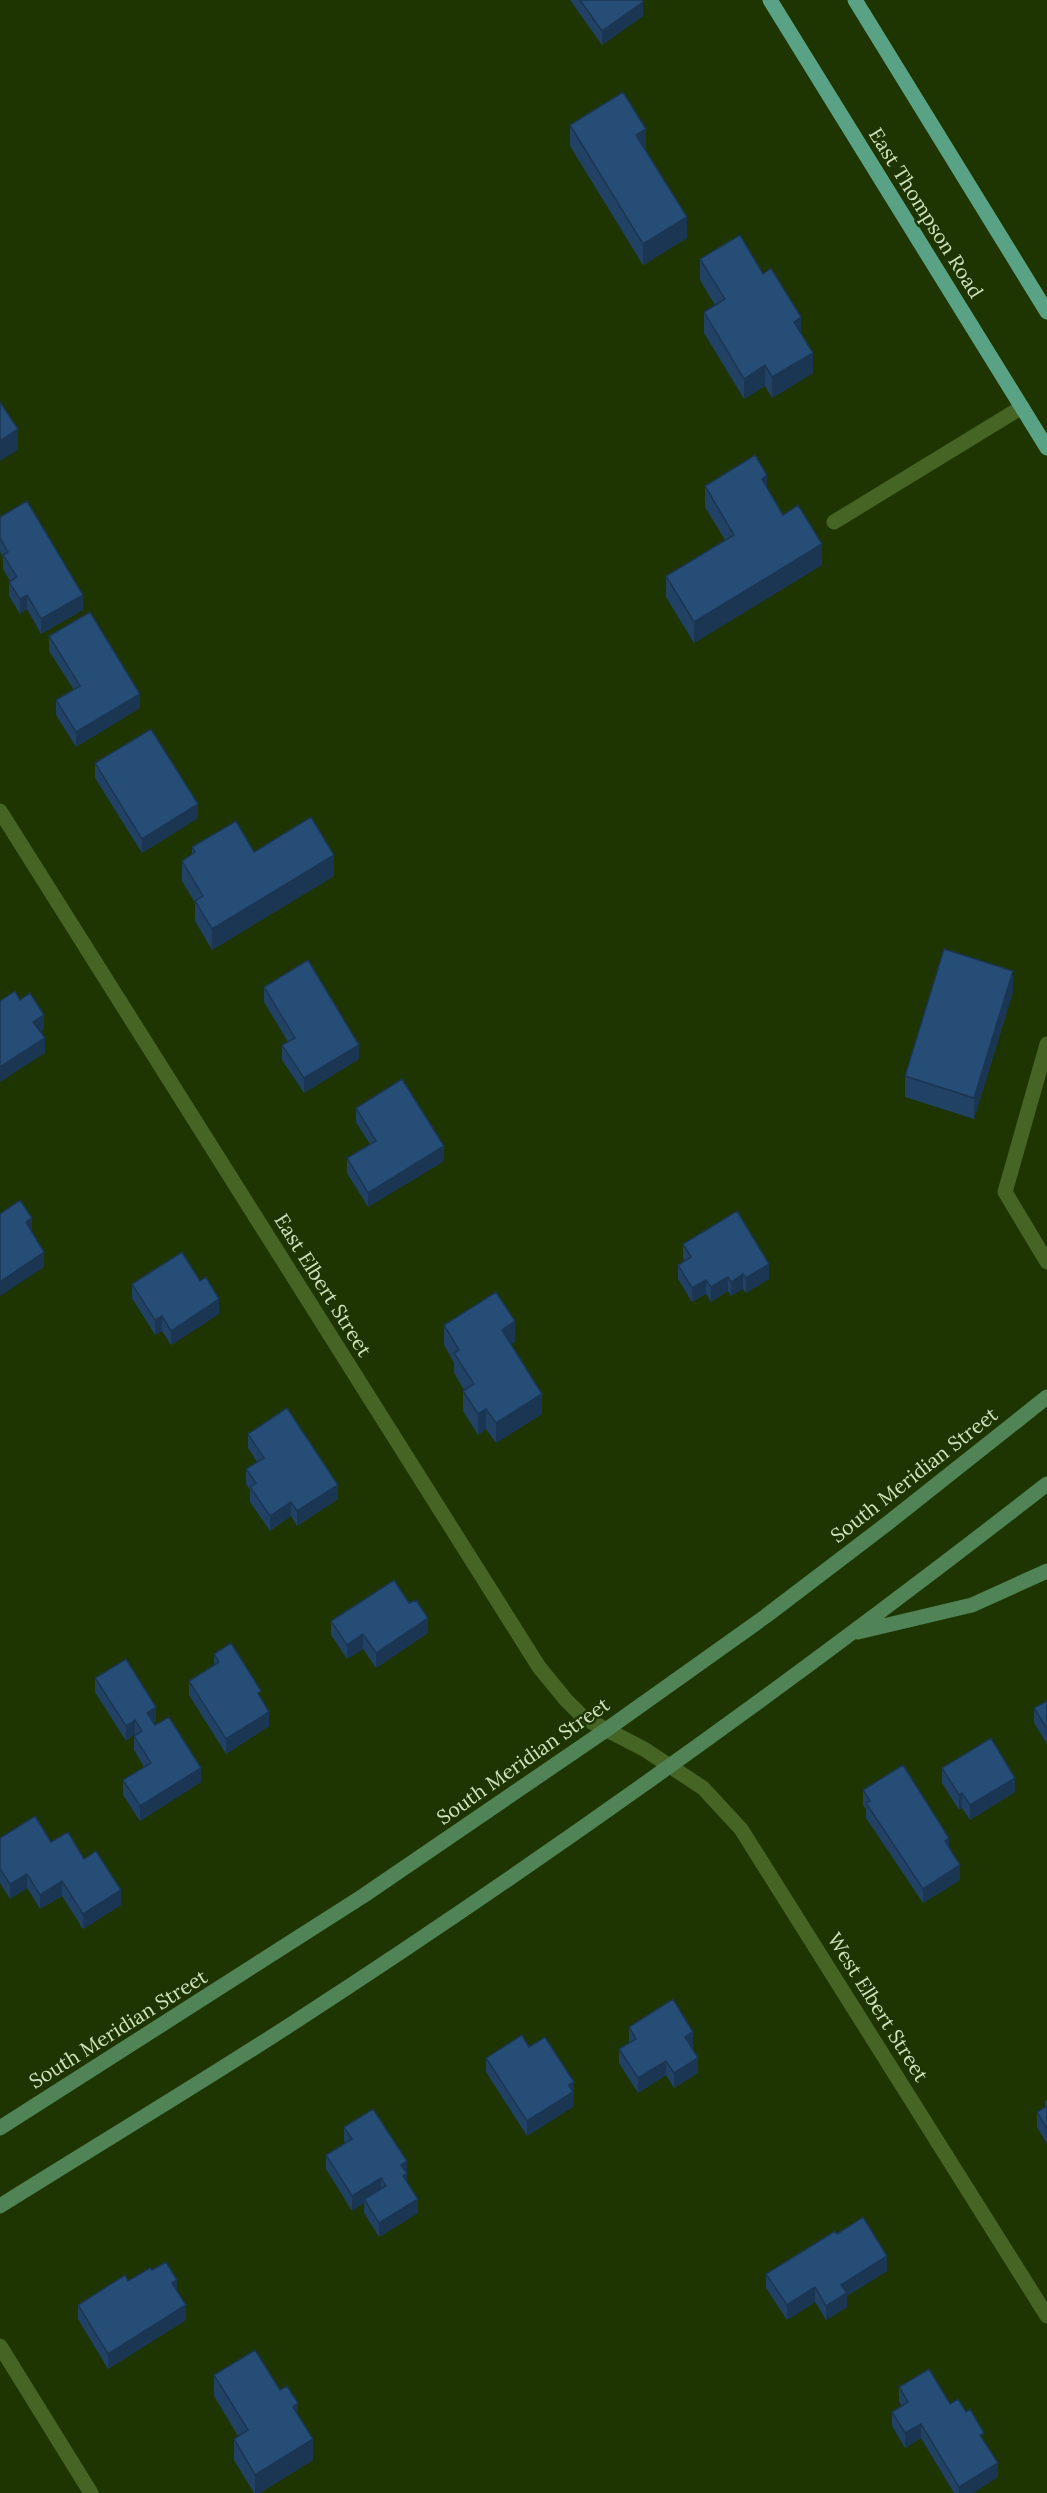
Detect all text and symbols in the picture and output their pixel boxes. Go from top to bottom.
street label: East Thompson Road [864,123,989,303]
street label: East Elbert Street [269,1209,378,1361]
street label: South Meridian Street [825,1401,1002,1548]
street label: South Meridian Street [431,1691,614,1830]
street label: West Elbert Street [822,1928,934,2086]
street label: South Meridian Street [24,1963,212,2094]

